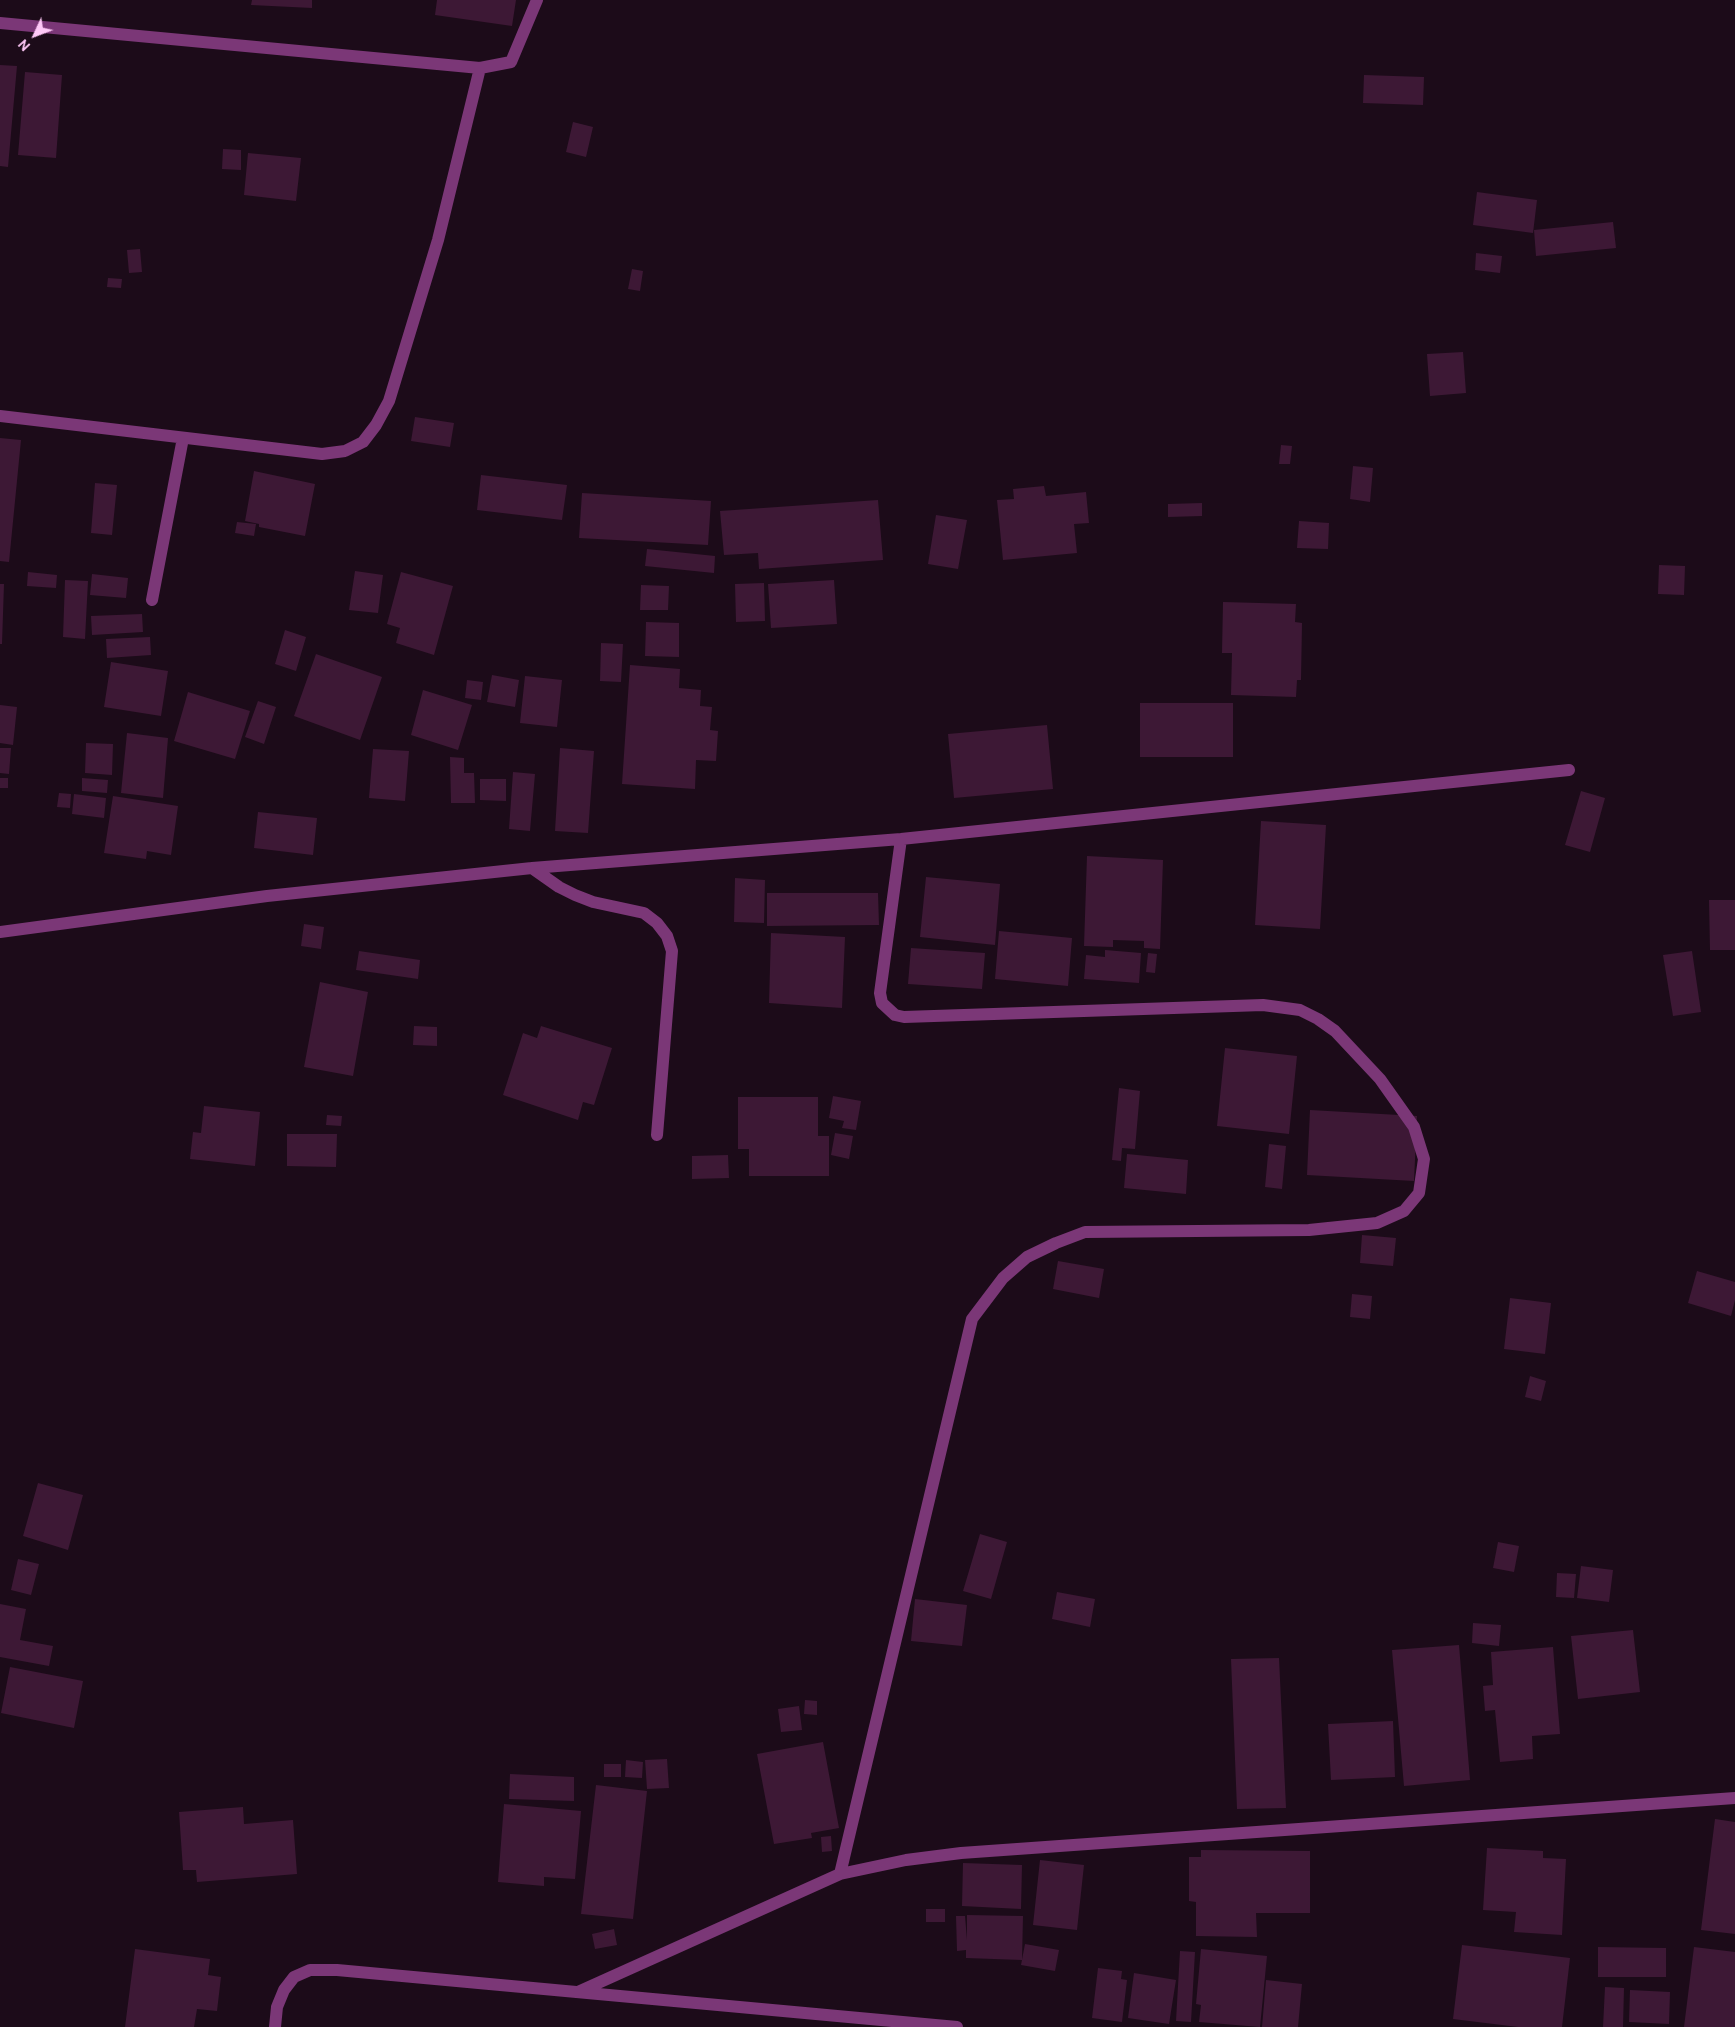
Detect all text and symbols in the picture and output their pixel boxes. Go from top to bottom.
north arrow [10,10,60,60]
text: N [14,35,34,55]

